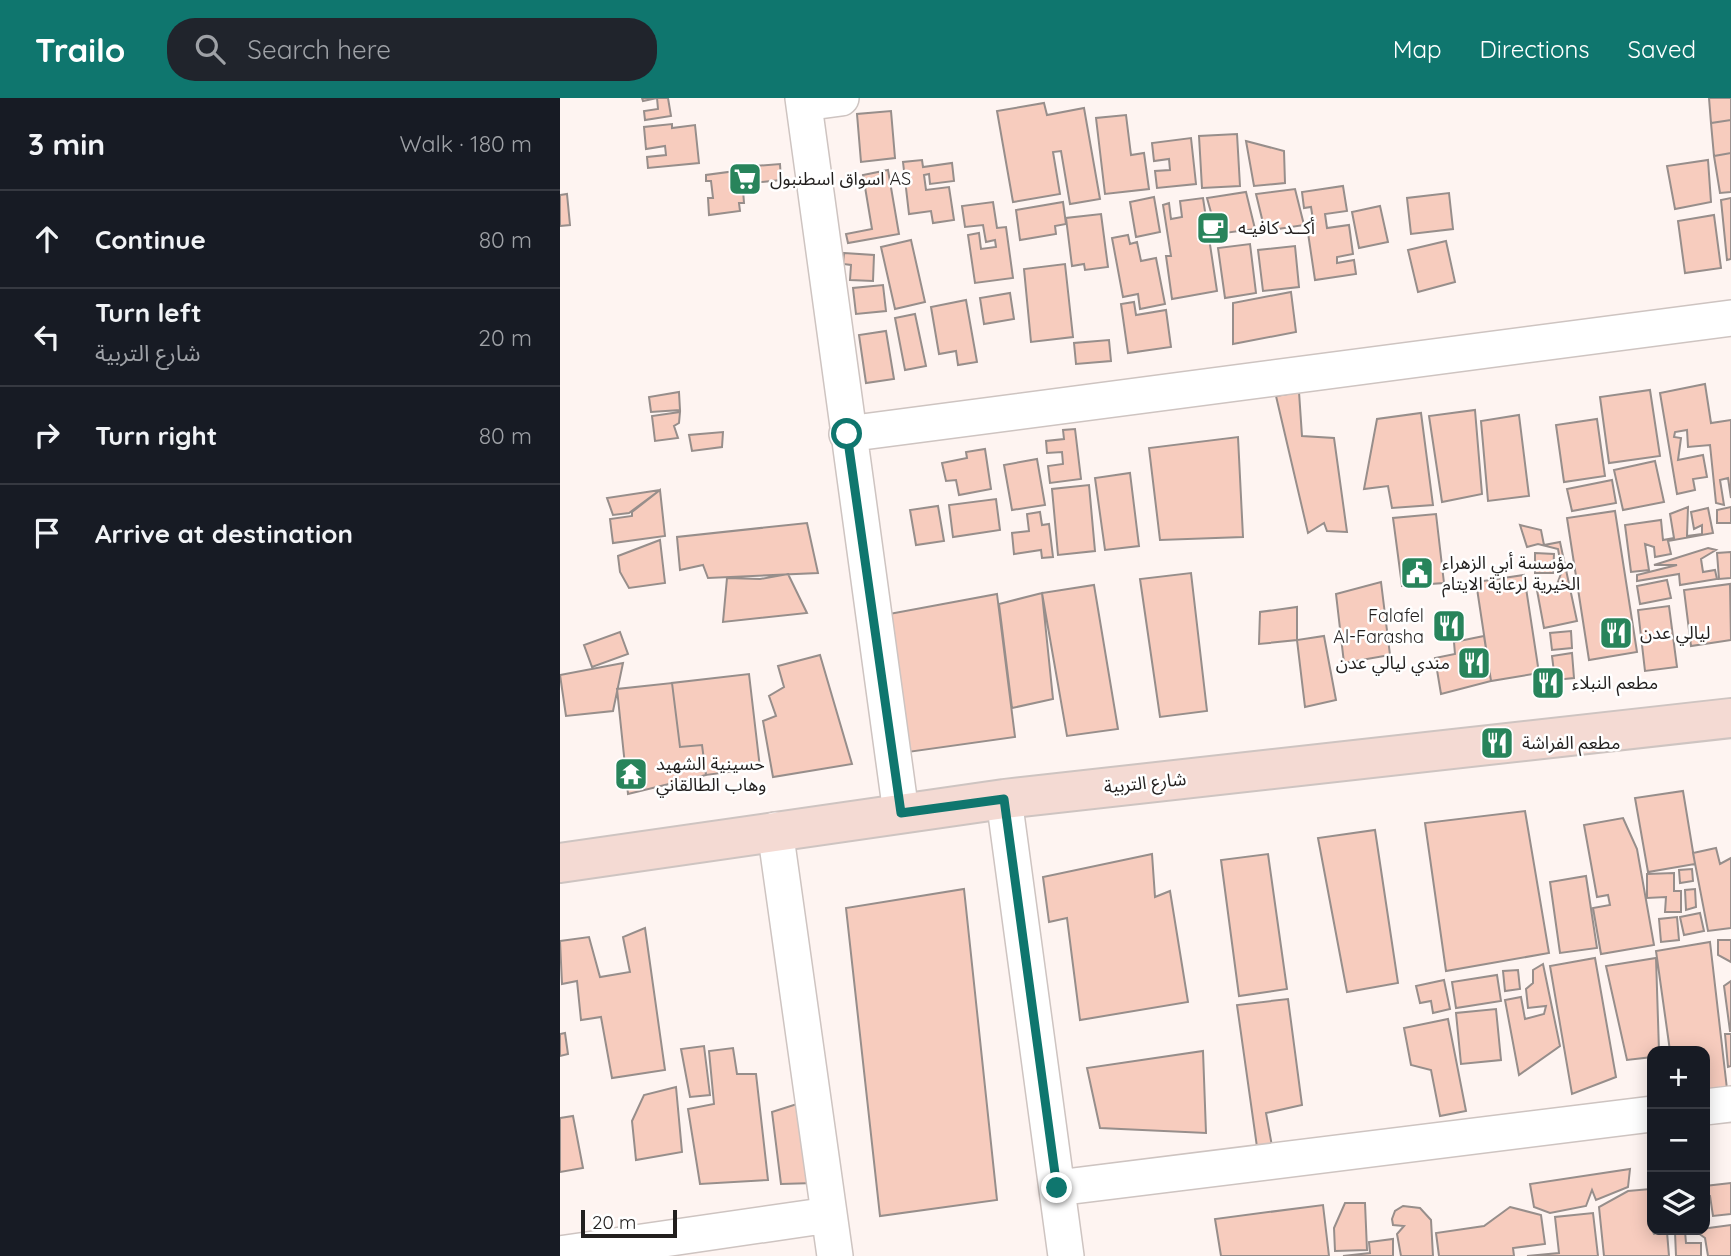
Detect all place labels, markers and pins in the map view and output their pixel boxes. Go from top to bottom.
supermarket icon: اسواق اسطنبول AS [726,160,764,198]
place label: اسواق اسطنبول AS [770,167,911,190]
cafe icon: أكــد كافيـه [1194,209,1232,247]
place label: أكــد كافيـه [1238,216,1315,239]
place label: مؤسسة أبي الزهراء الخيرية لرعاية الايتام [1442,551,1580,598]
public building icon: مؤسسة أبي الزهراء الخيرية لرعاية الايتام [1398,554,1436,592]
place label: Falafel Al-Farasha [1333,604,1424,648]
restaurant icon: Falafel Al-Farasha [1430,607,1468,645]
restaurant icon: ليالي عدن [1597,614,1635,652]
place label: ليالي عدن [1640,621,1710,646]
restaurant icon: مندي ليالي عدن [1455,644,1493,682]
place label: مندي ليالي عدن [1336,651,1450,676]
restaurant icon: مطعم النبلاء [1529,664,1567,702]
place label: مطعم النبلاء [1572,671,1658,696]
restaurant icon: مطعم الفراشة [1478,724,1516,762]
place label: مطعم الفراشة [1522,731,1620,756]
place label: حسينية الشهيد وهاب الطالقاني [656,752,766,798]
temple icon: حسينية الشهيد وهاب الطالقاني [612,755,650,793]

